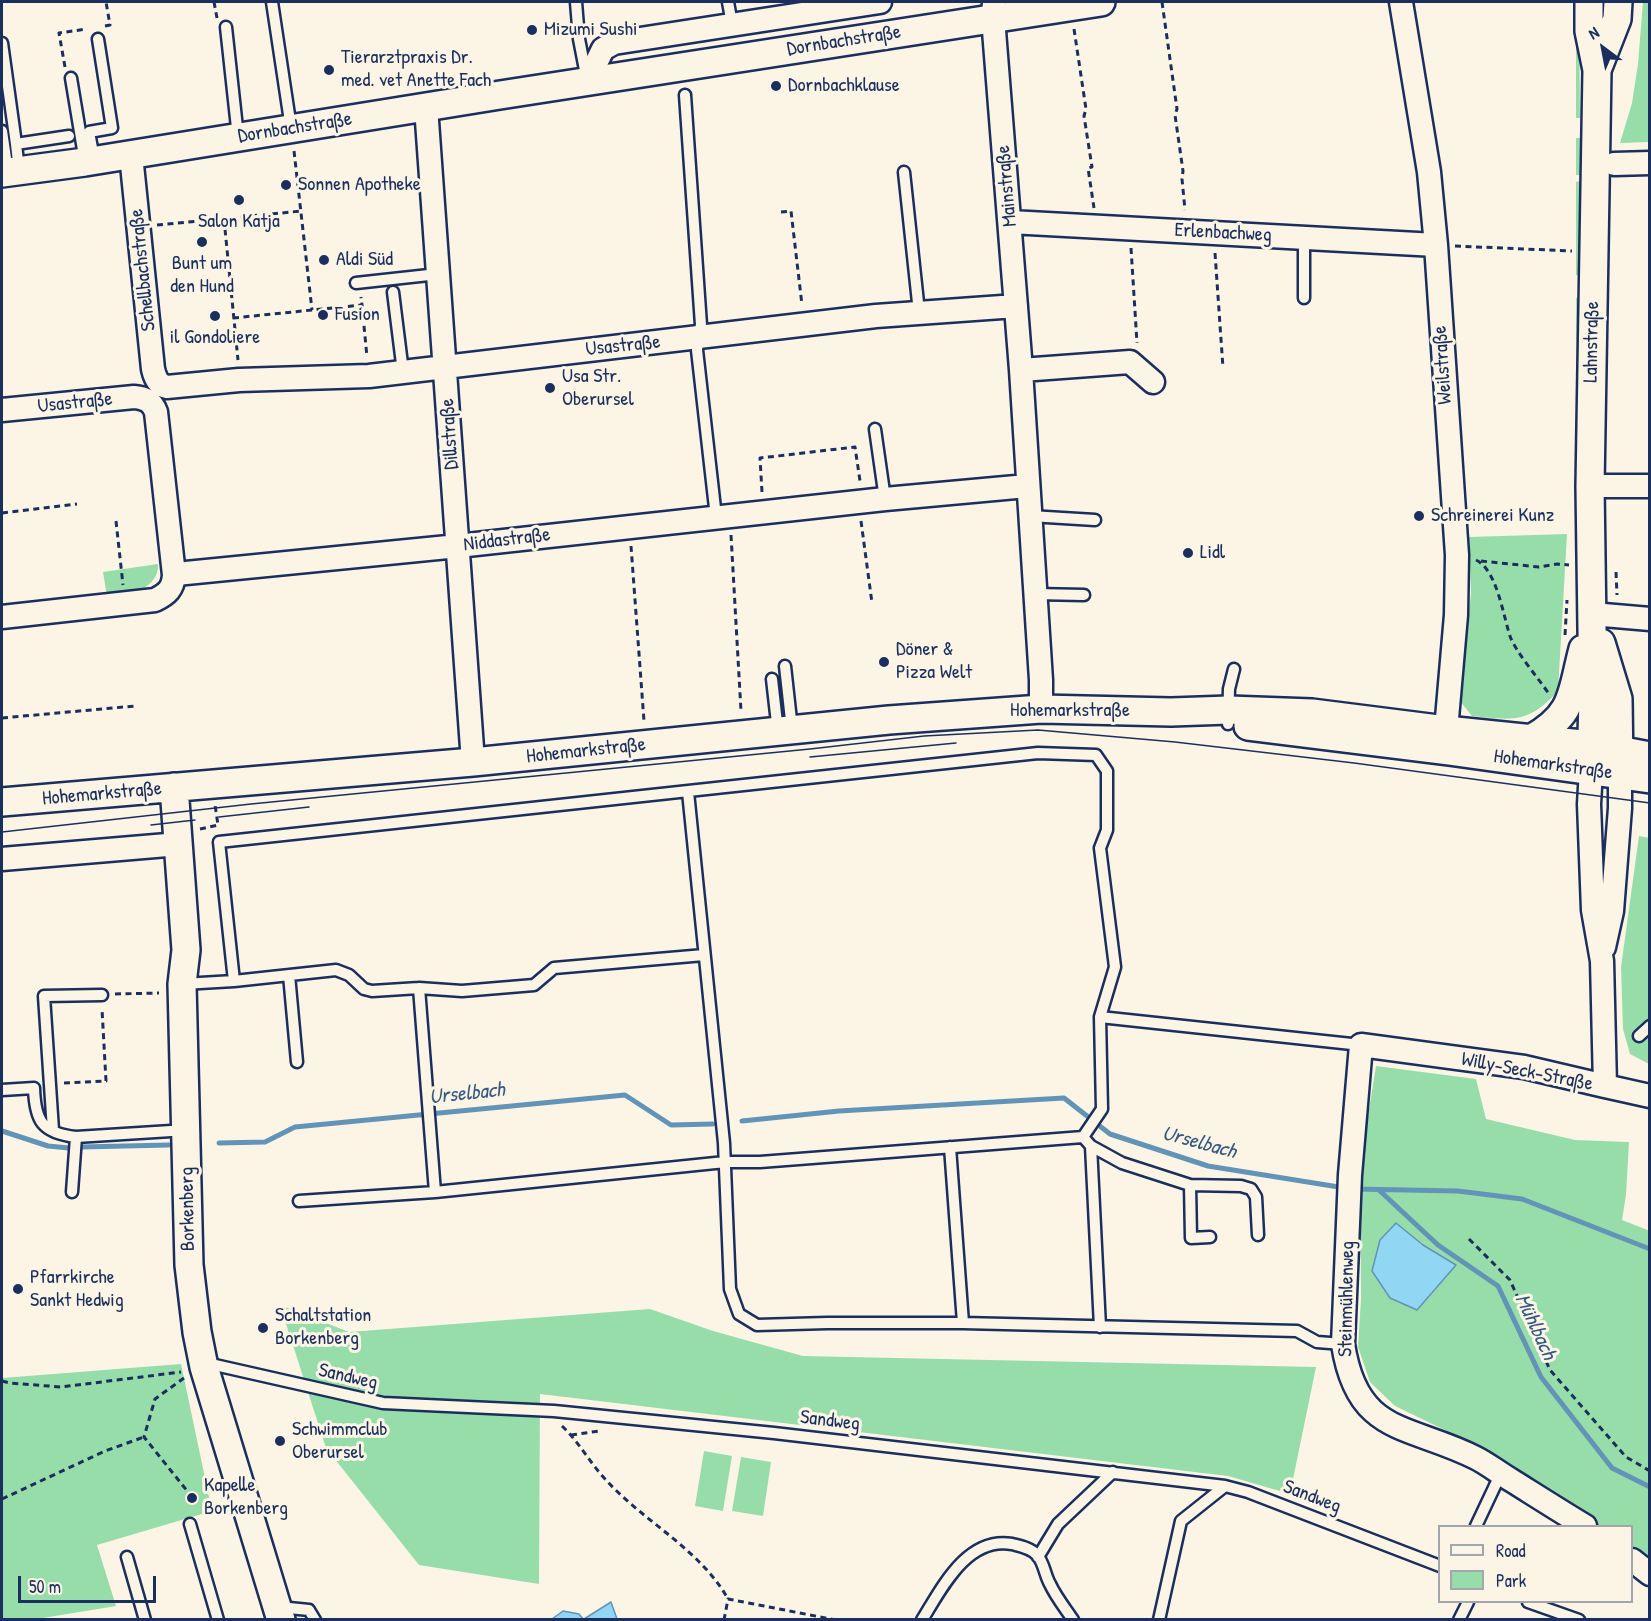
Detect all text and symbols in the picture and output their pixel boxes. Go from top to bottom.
place label: Mizumi Sushi [544,18,637,42]
north arrow [1573,18,1633,78]
street label: Dornbachstraße [785,20,903,62]
text: N [1584,21,1603,44]
marker: Mizumi Sushi [525,23,539,37]
place label: Tierarztpraxis Dr. med. vet Anette Fach [341,46,491,93]
marker: Tierarztpraxis Dr. med. vet Anette Fach [322,63,336,77]
place label: Dornbachklause [788,74,900,98]
marker: Dornbachklause [769,79,783,93]
street label: Dornbachstraße [236,107,354,149]
street label: Mainstraße [991,144,1023,228]
place label: Sonnen Apotheke [298,173,421,197]
marker: Sonnen Apotheke [279,178,293,192]
marker: Salon Katja [232,193,246,207]
street label: Schellbachstraße [125,208,161,332]
place label: Salon Katja [198,210,280,234]
street label: Erlenbachweg [1174,218,1272,248]
marker: Bunt um den Hund [195,235,209,249]
place label: Aldi Süd [336,248,393,272]
place label: Bunt um den Hund [170,252,234,299]
marker: Aldi Süd [317,253,331,267]
street label: Lahnstraße [1579,301,1605,383]
place label: Fusion [335,303,380,327]
marker: Fusion [316,308,330,322]
marker: il Gondoliere [208,309,222,323]
street label: Weilstraße [1428,325,1458,405]
place label: il Gondoliere [170,326,260,350]
street label: Usastraße [584,330,662,362]
place label: Usa Str. Oberursel [562,365,634,412]
marker: Usa Str. Oberursel [543,381,557,395]
street label: Usastraße [36,387,114,419]
street label: Dillstraße [436,398,464,470]
place label: Schreinerei Kunz [1431,504,1554,528]
marker: Schreinerei Kunz [1412,509,1426,523]
street label: Niddastraße [462,523,552,557]
place label: Lidl [1200,541,1225,565]
marker: Lidl [1181,546,1195,560]
place label: Döner & Pizza Welt [896,638,972,685]
marker: Döner & Pizza Welt [877,655,891,669]
street label: Hohemarkstraße [1010,699,1130,723]
street label: Hohemarkstraße [525,733,647,769]
street label: Hohemarkstraße [1492,745,1614,785]
street label: Hohemarkstraße [41,777,163,811]
street label: Willy-Seck-Straße [1459,1047,1595,1097]
water label: Urselbach [428,1078,506,1110]
water label: Urselbach [1159,1121,1239,1165]
street label: Borkenberg [175,1167,201,1251]
street label: Steinmühlenweg [1334,1241,1360,1357]
place label: Pfarrkirche Sankt Hedwig [30,1266,124,1313]
marker: Pfarrkirche Sankt Hedwig [11,1282,25,1296]
water label: Mühlbach [1509,1290,1561,1364]
place label: Schaltstation Borkenberg [275,1304,371,1351]
marker: Schaltstation Borkenberg [256,1321,270,1335]
street label: Sandweg [316,1359,380,1395]
street label: Sandweg [799,1405,861,1437]
place label: Schwimmclub Oberursel [292,1418,388,1465]
marker: Schwimmclub Oberursel [273,1434,287,1448]
place label: Kapelle Borkenberg [204,1474,288,1521]
street label: Sandweg [1280,1475,1344,1519]
marker: Kapelle Borkenberg [185,1491,199,1505]
legend [1438,1525,1633,1603]
text: Road [1496,1538,1526,1563]
scale bar [21,1564,159,1602]
text: Park [1496,1568,1526,1593]
text: 50 m [29,1574,61,1599]

